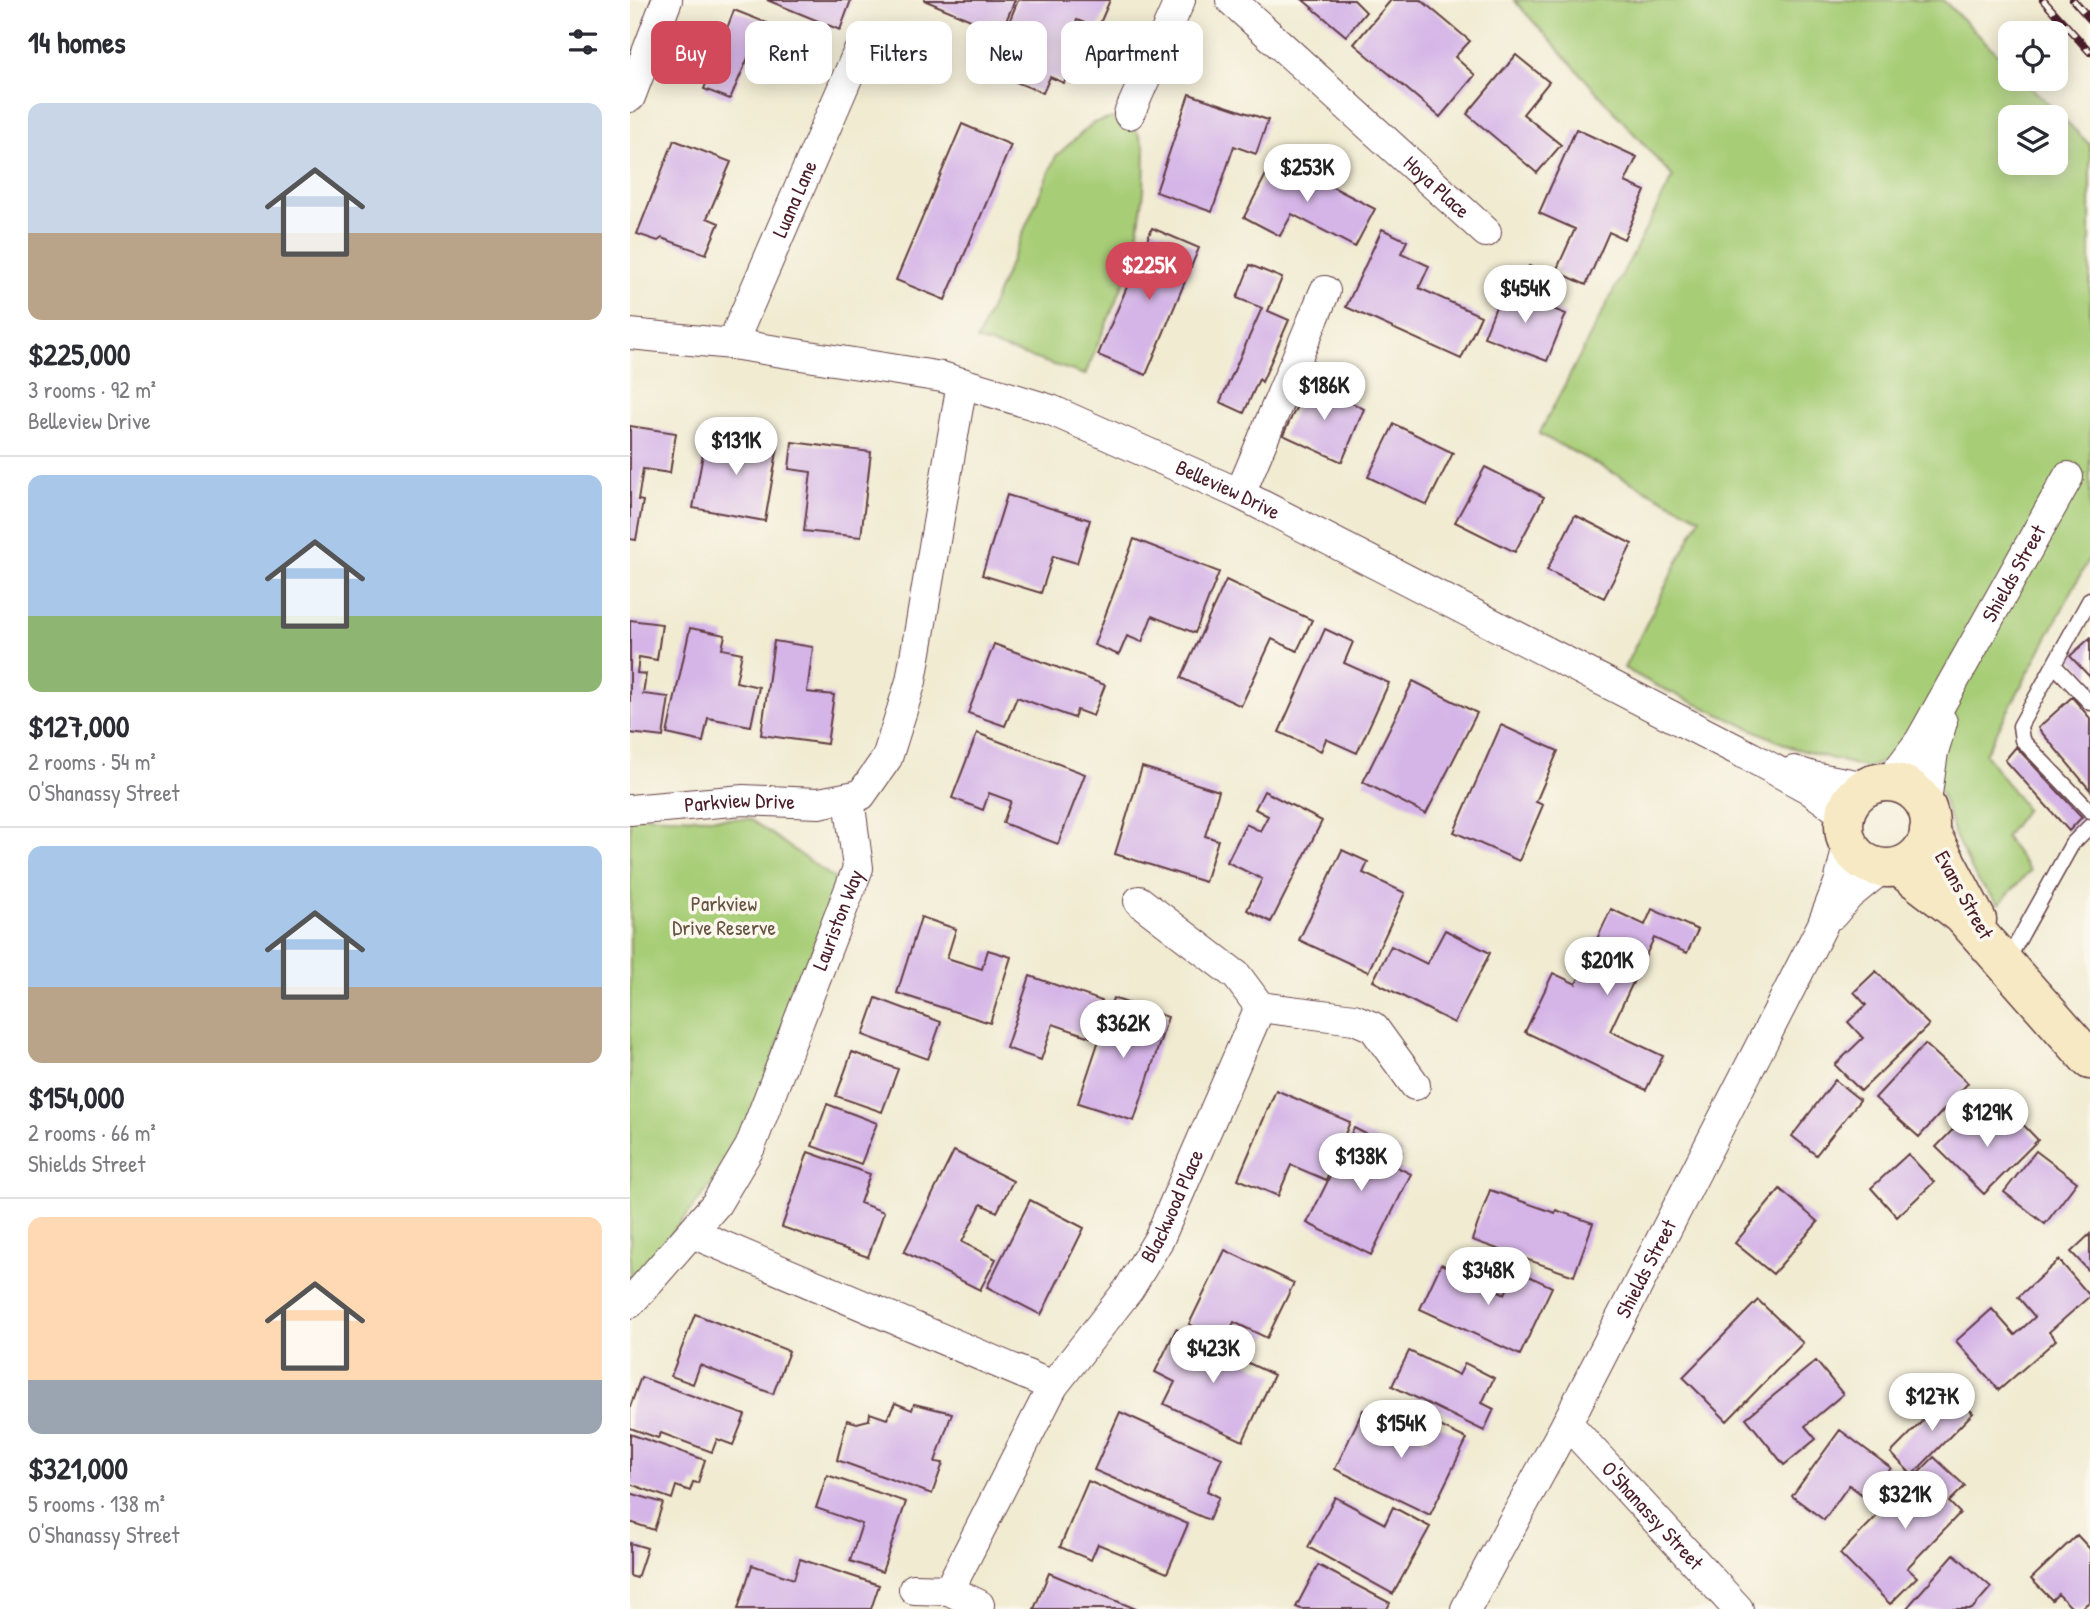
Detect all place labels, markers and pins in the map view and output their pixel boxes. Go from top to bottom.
pin: $253K [1258,144,1356,204]
pin: $225K [1100,243,1198,302]
pin: $454K [1476,266,1574,325]
pin: $186K [1275,362,1373,422]
pin: $131K [687,418,785,477]
pin: $201K [1558,937,1656,997]
pin: $362K [1074,1000,1172,1060]
pin: $129K [1938,1090,2036,1149]
pin: $138K [1312,1134,1410,1193]
pin: $348K [1439,1248,1537,1307]
pin: $423K [1164,1326,1262,1385]
pin: $127K [1883,1374,1981,1433]
pin: $154K [1352,1400,1450,1460]
pin: $321K [1856,1472,1954,1531]

